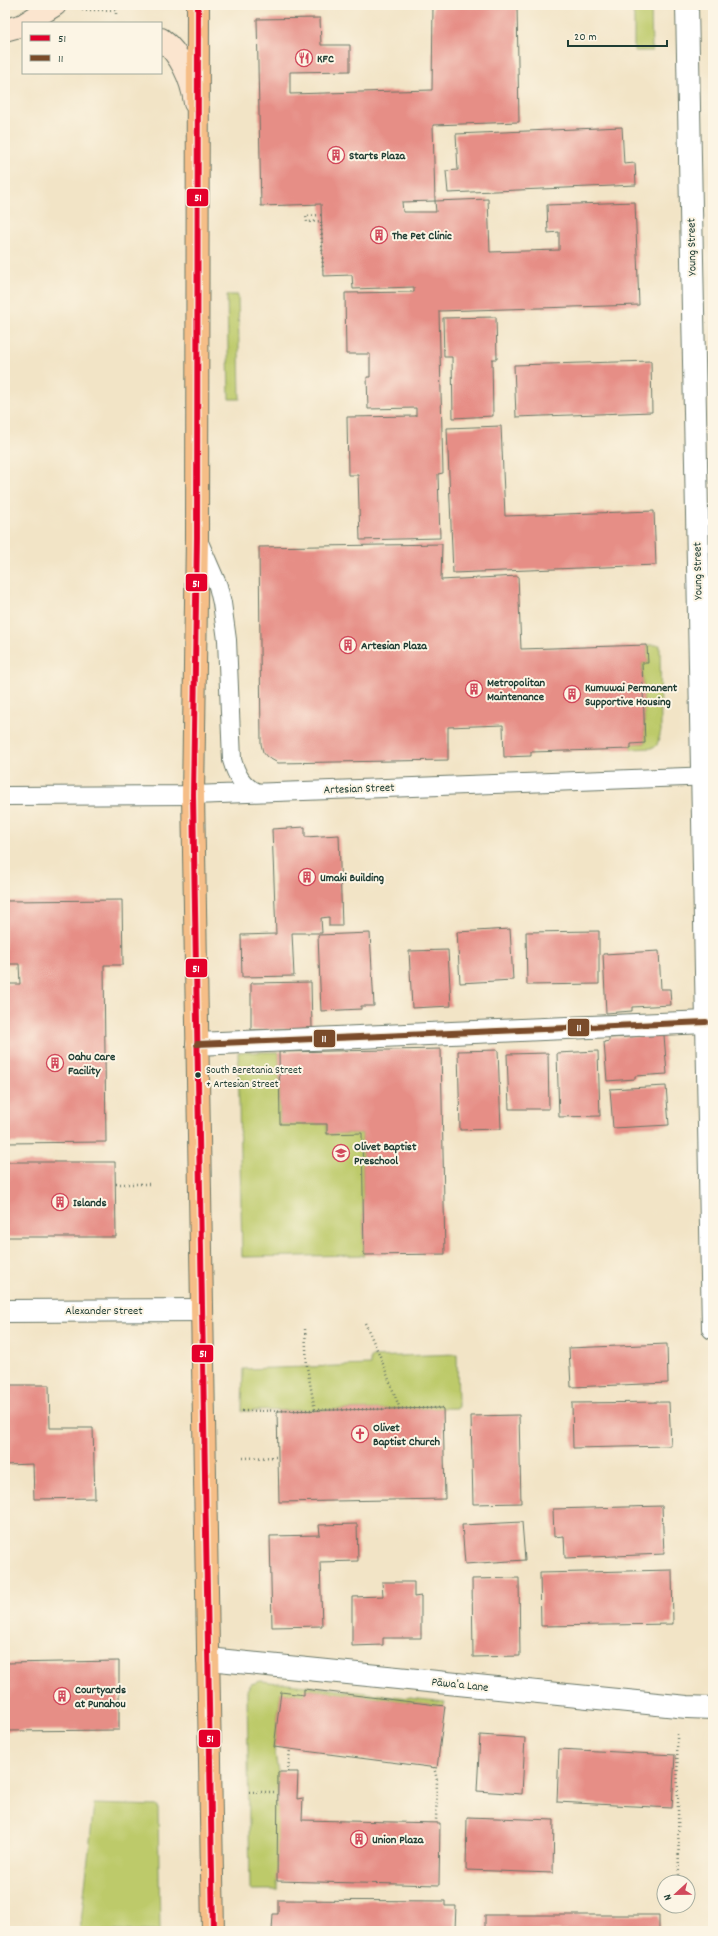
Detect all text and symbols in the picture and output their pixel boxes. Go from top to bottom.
legend [22,22,162,74]
scale bar [568,22,667,48]
text: 20 m [574,29,597,46]
text: 51 [58,31,66,48]
restaurant icon: KFC [294,48,314,68]
text: 11 [58,51,63,68]
place label: KFC [317,51,334,68]
building icon: Starts Plaza [326,145,346,165]
place label: Starts Plaza [349,148,407,165]
line badge: 51 [186,188,209,207]
text: 51 [194,191,202,207]
street label: Young Street [683,217,702,276]
building icon: The Pet Clinic [369,225,389,245]
place label: The Pet Clinic [392,228,452,245]
street label: Young Street [689,541,708,600]
line badge: 51 [185,573,208,592]
text: 51 [192,577,200,593]
building icon: Artesian Plaza [338,635,358,655]
place label: Artesian Plaza [361,638,428,655]
place label: Metropolitan Maintenance [487,675,546,706]
building icon: Metropolitan Maintenance [464,679,484,699]
place label: Kumuwai Permanent Supportive Housing [585,680,678,711]
building icon: Kumuwai Permanent Supportive Housing [562,684,582,704]
street label: Artesian Street [323,780,395,799]
building icon: Umaki Building [297,867,317,887]
place label: Umaki Building [320,870,384,887]
line badge: 51 [185,958,208,978]
text: 51 [192,962,200,978]
line badge: 11 [567,1018,590,1037]
text: 11 [577,1021,581,1037]
line badge: 11 [313,1029,336,1048]
text: 11 [322,1032,326,1048]
place label: Oahu Care Facility [68,1049,116,1080]
building icon: Oahu Care Facility [45,1053,65,1073]
place label: South Beretania Street + Artesian Street [206,1063,302,1093]
marker: South Beretania Street + Artesian Street [193,1070,203,1080]
place label: Olivet Baptist Preschool [354,1139,417,1170]
school or university icon: Olivet Baptist Preschool [331,1143,351,1163]
building icon: Islands [50,1192,70,1212]
place label: Islands [73,1195,106,1212]
street label: Alexander Street [65,1303,143,1320]
line badge: 51 [191,1344,214,1363]
text: 51 [199,1347,207,1363]
place label: Olivet Baptist Church [373,1420,441,1451]
church icon: Olivet Baptist Church [350,1424,370,1444]
street label: Pāwaʻa Lane [431,1674,489,1697]
place label: Courtyards at Punahou [75,1682,126,1713]
building icon: Courtyards at Punahou [52,1686,72,1706]
line badge: 51 [198,1729,221,1748]
text: 51 [206,1732,214,1748]
building icon: Union Plaza [349,1829,369,1849]
place label: Union Plaza [372,1832,425,1849]
north arrow [656,1874,696,1914]
text: N [660,1891,677,1903]

